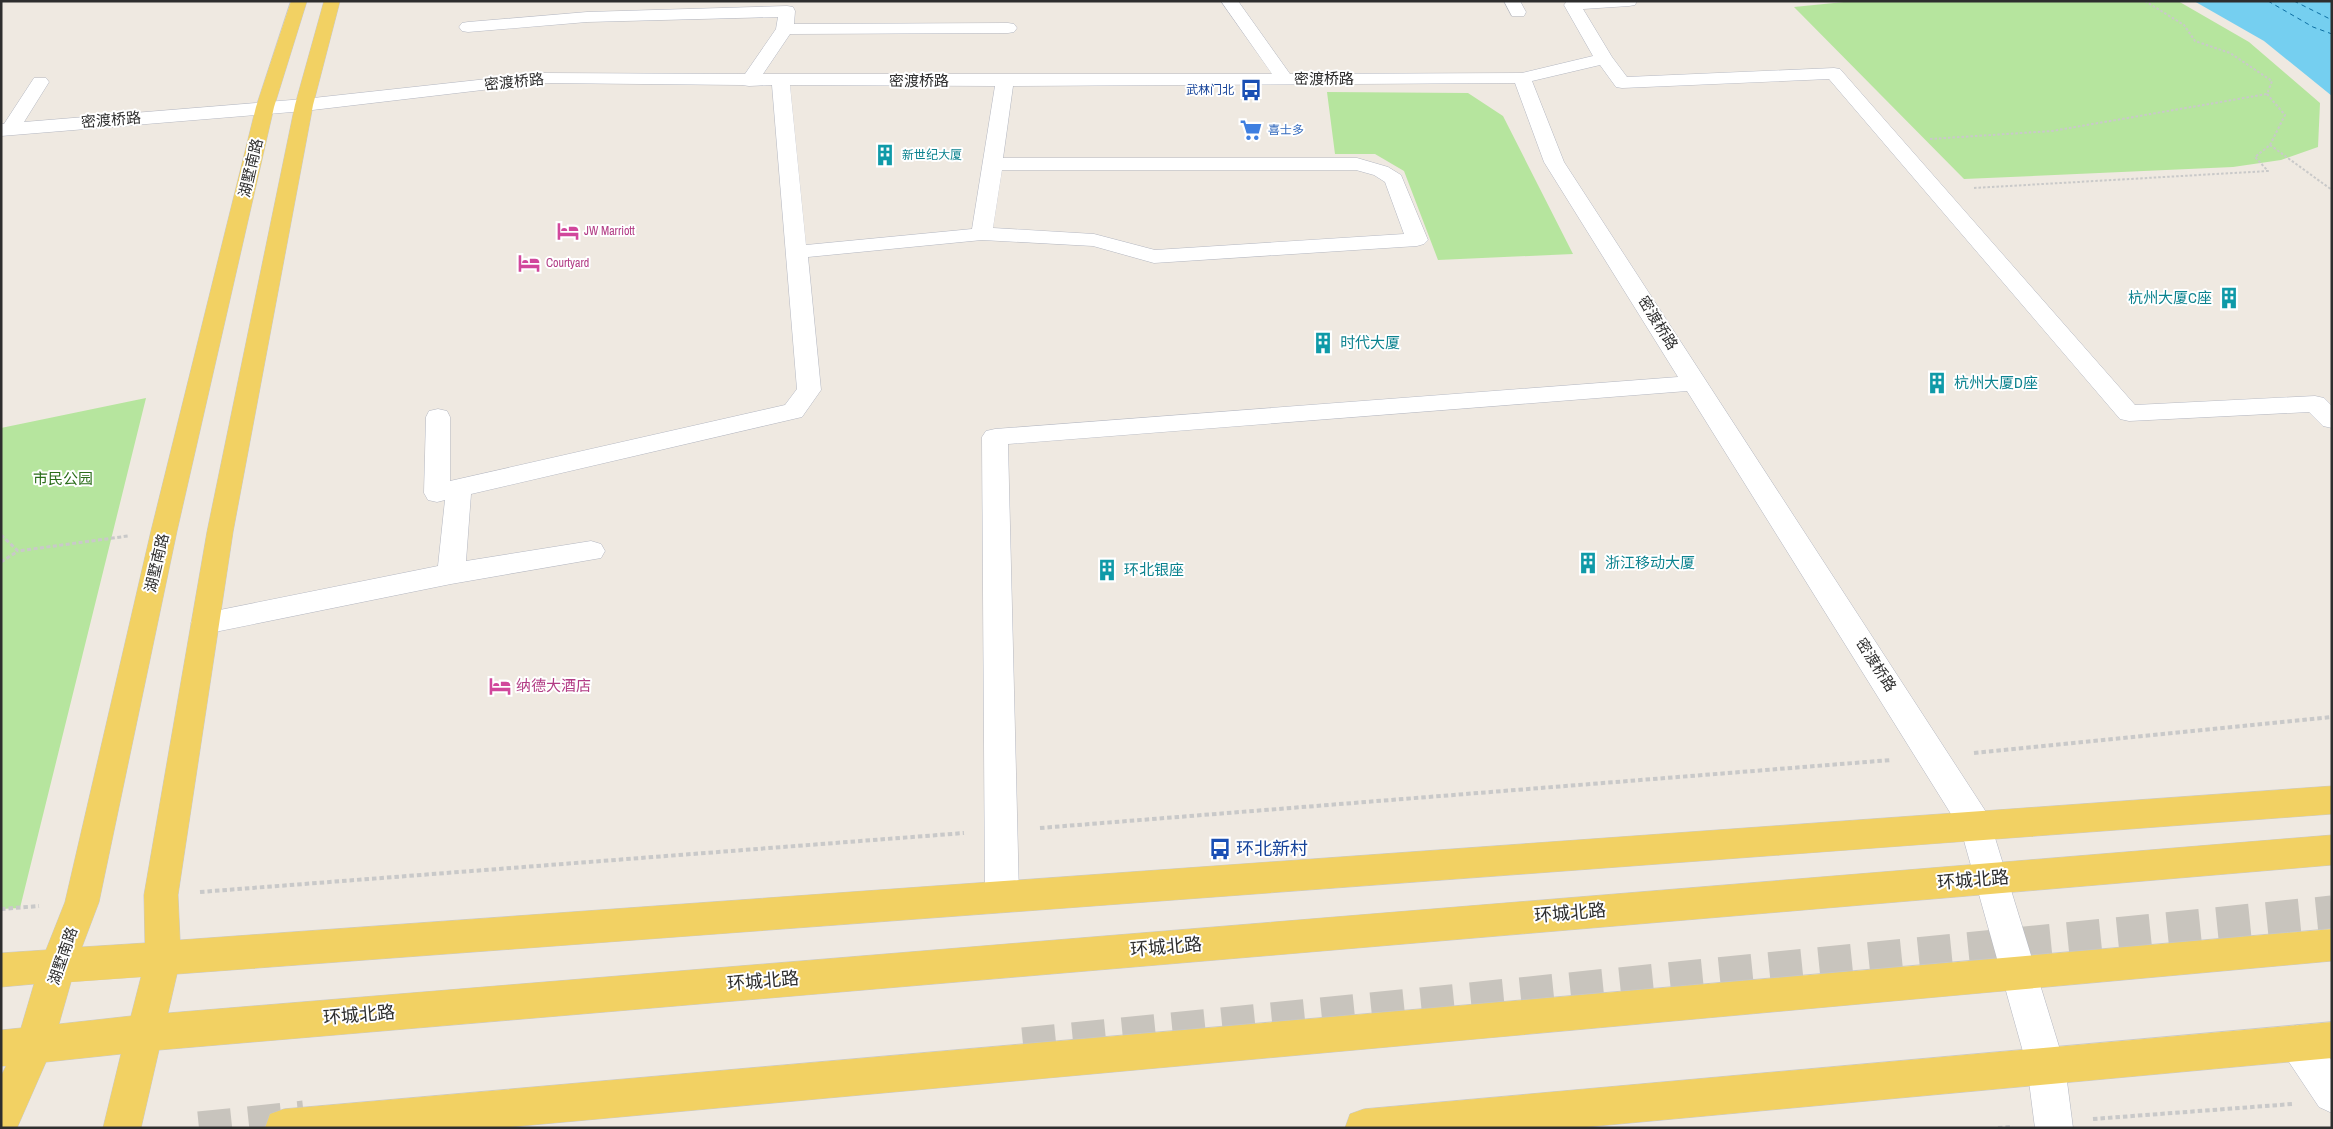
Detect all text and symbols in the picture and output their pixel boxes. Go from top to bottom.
street label: 密渡桥路 [483,68,545,95]
street label: 密渡桥路 [1294,68,1354,89]
street label: 密渡桥路 [889,70,949,91]
bus stop icon: 武林门北 [1238,77,1264,103]
place label: 武林门北 [1186,82,1234,98]
street label: 密渡桥路 [80,106,142,133]
supermarket icon: 喜士多 [1238,117,1264,143]
place label: 喜士多 [1268,122,1304,138]
street label: 湖墅南路 [234,136,267,199]
building icon: 新世纪大厦 [872,142,898,168]
place label: 新世纪大厦 [902,147,962,163]
hotel icon: JW Marriott [555,218,581,244]
place label: JW Marriott [584,223,635,239]
hotel icon: Courtyard [516,250,542,276]
place label: Courtyard [546,255,589,271]
building icon: 杭州大厦C座 [2216,285,2242,311]
place label: 杭州大厦C座 [2128,287,2212,308]
street label: 密渡桥路 [1634,292,1683,354]
building icon: 时代大厦 [1310,330,1336,356]
place label: 时代大厦 [1340,332,1400,353]
building icon: 杭州大厦D座 [1924,370,1950,396]
place label: 杭州大厦D座 [1954,372,2038,393]
park label: 市民公园 [33,468,93,489]
street label: 湖墅南路 [140,531,173,594]
building icon: 浙江移动大厦 [1575,550,1601,576]
place label: 浙江移动大厦 [1605,552,1695,573]
building icon: 环北银座 [1094,557,1120,583]
place label: 环北银座 [1124,559,1184,580]
street label: 密渡桥路 [1851,634,1902,696]
hotel icon: 纳德大酒店 [487,673,513,699]
place label: 纳德大酒店 [516,675,591,696]
bus stop icon: 环北新村 [1207,836,1233,862]
place label: 环北新村 [1236,836,1308,861]
street label: 环城北路 [1936,864,2010,895]
street label: 环城北路 [1533,897,1607,928]
street label: 湖墅南路 [43,924,82,988]
street label: 环城北路 [1129,931,1203,962]
street label: 环城北路 [726,965,800,996]
street label: 环城北路 [322,999,396,1030]

